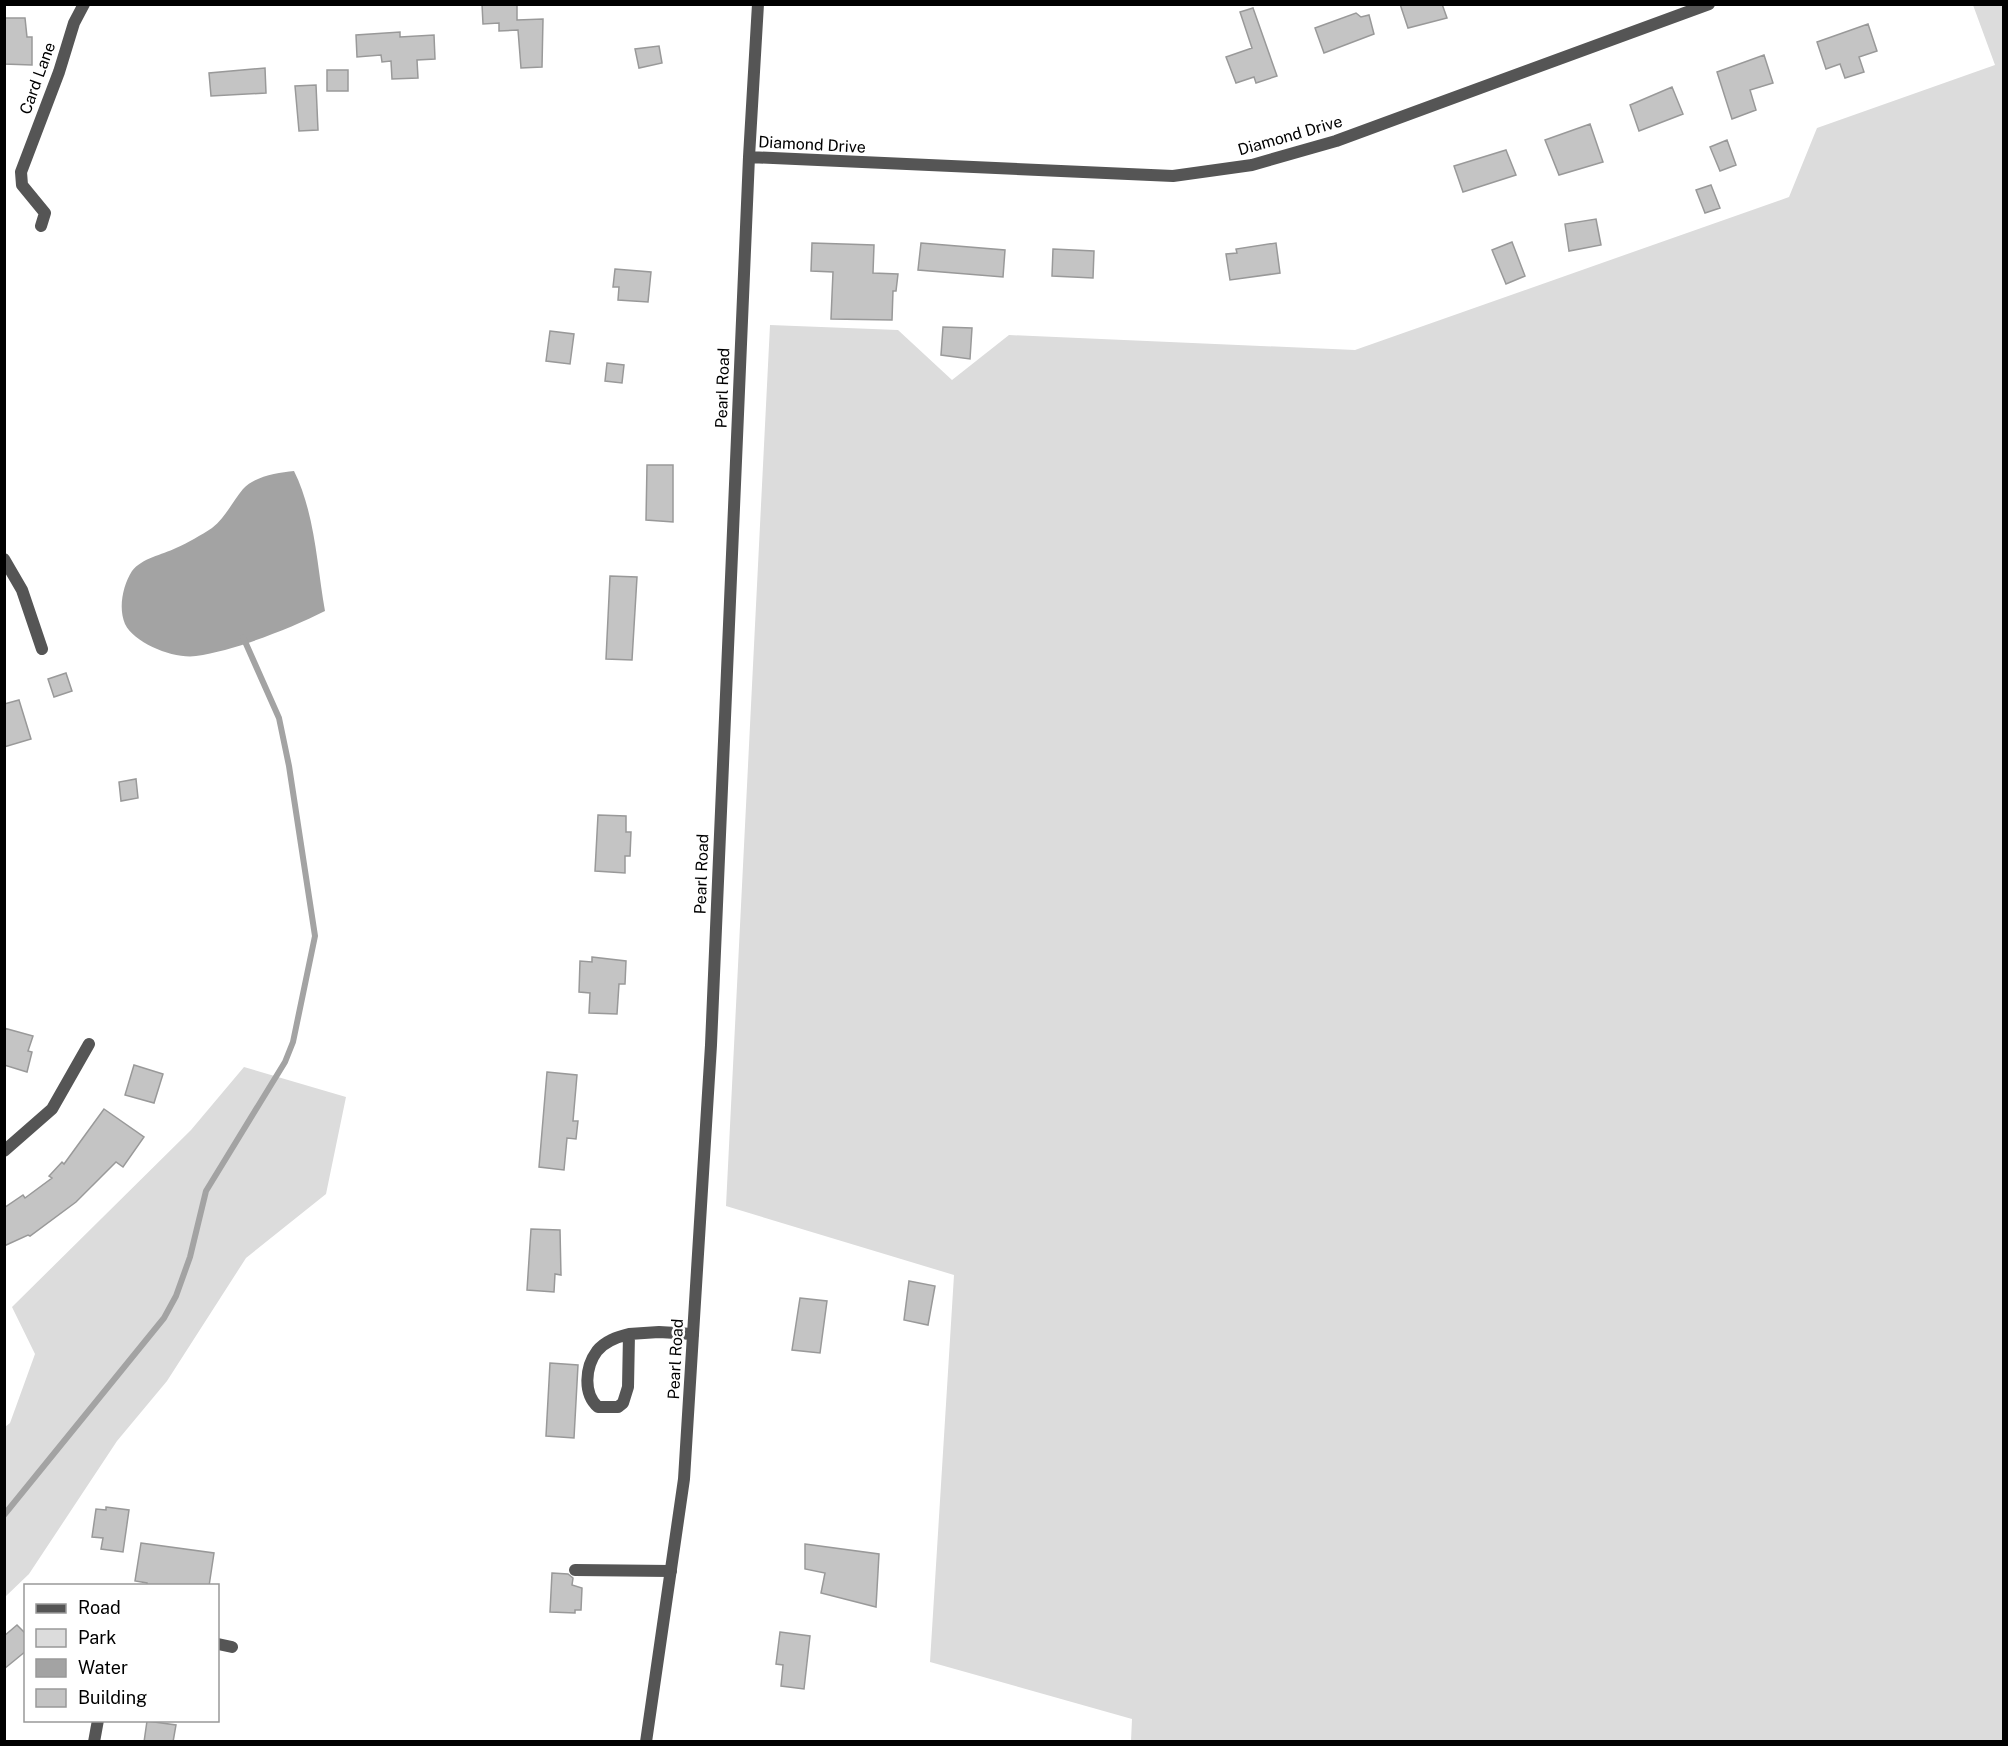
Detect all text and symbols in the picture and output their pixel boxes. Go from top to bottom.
street label: Card Lane [16,39,59,117]
street label: Diamond Drive [1236,111,1345,159]
street label: Diamond Drive [758,132,866,157]
street label: Pearl Road [712,347,733,429]
street label: Pearl Road [691,833,712,915]
street label: Pearl Road [664,1318,687,1400]
legend [24,1584,219,1722]
text: Road [78,1597,121,1618]
text: Park [78,1627,116,1648]
text: Water [78,1657,128,1678]
text: Building [78,1687,147,1708]

